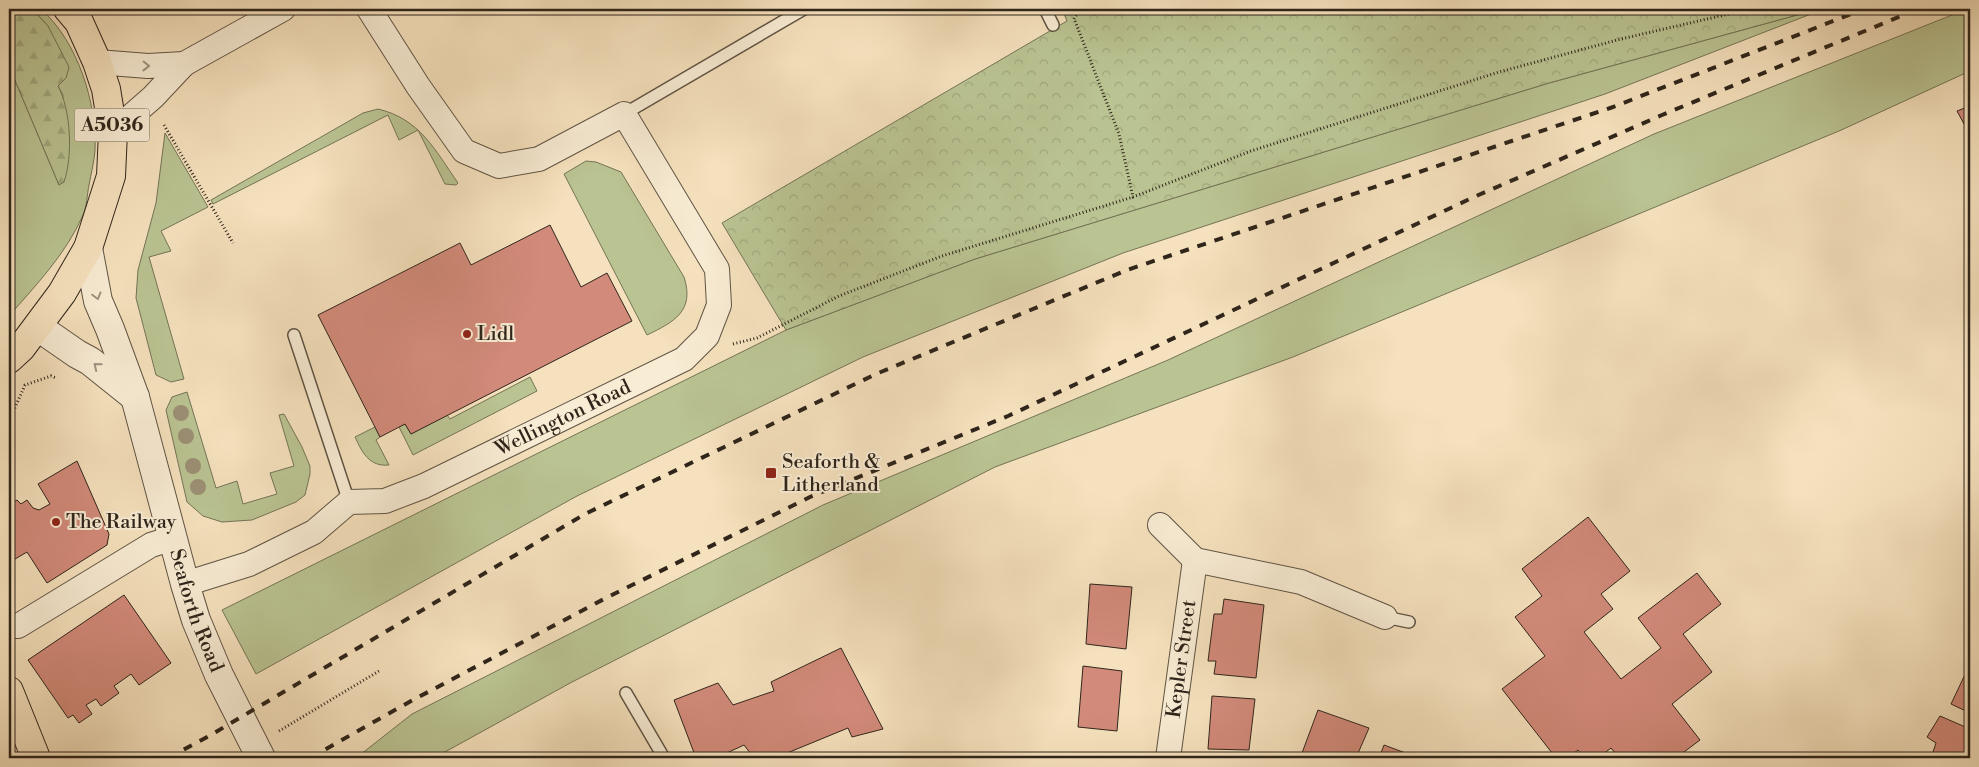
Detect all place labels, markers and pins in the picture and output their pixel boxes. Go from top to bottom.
place label: Lidl [477,322,514,347]
marker: Lidl [461,328,473,340]
place label: Seaforth & Litherland [782,450,880,498]
marker: Seaforth & Litherland [764,466,778,480]
place label: The Railway [66,510,177,535]
marker: The Railway [50,516,62,528]

